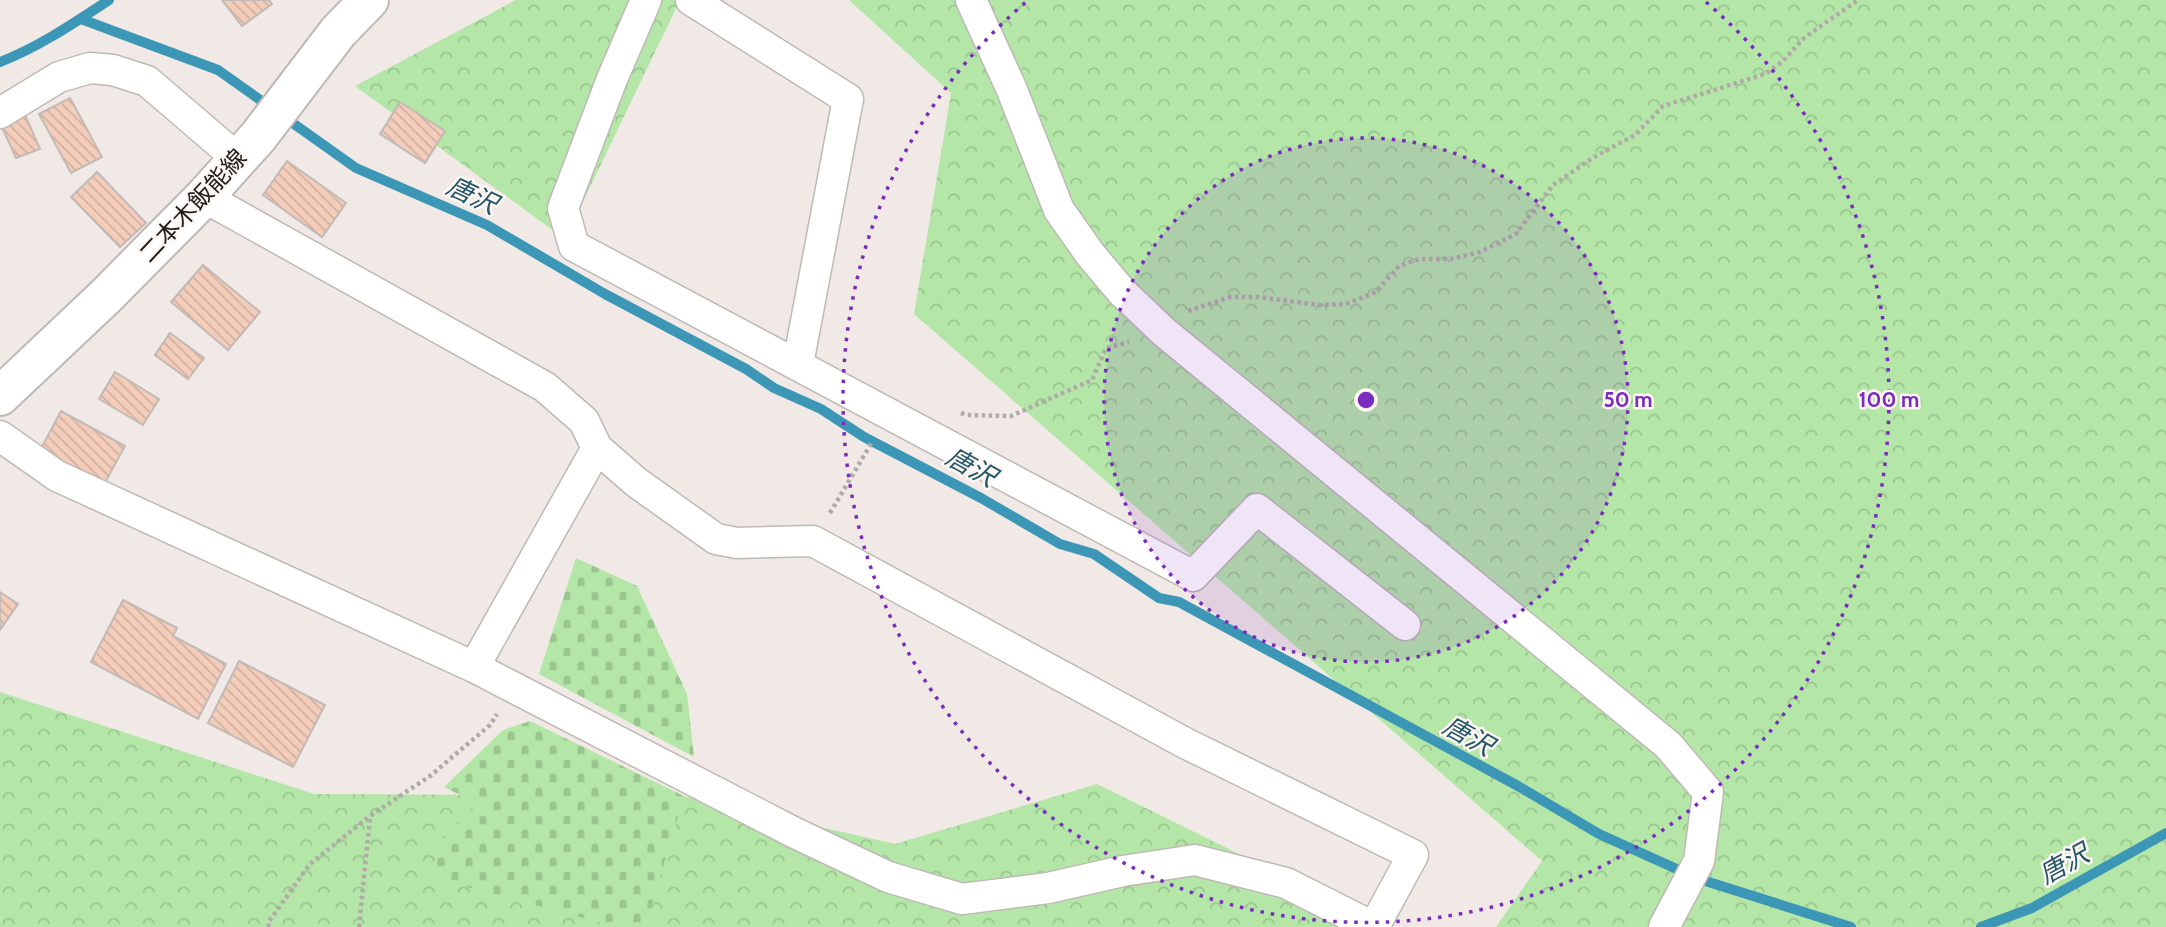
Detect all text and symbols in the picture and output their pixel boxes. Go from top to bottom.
street label: 二本木飯能線 [133,143,252,268]
water label: 唐沢 [442,170,505,222]
text: 50 m [1603,387,1653,412]
text: 100 m [1859,387,1919,412]
centre of rings [1354,388,1378,412]
water label: 唐沢 [940,440,1004,495]
water label: 唐沢 [1437,709,1501,764]
water label: 唐沢 [2033,836,2097,891]

